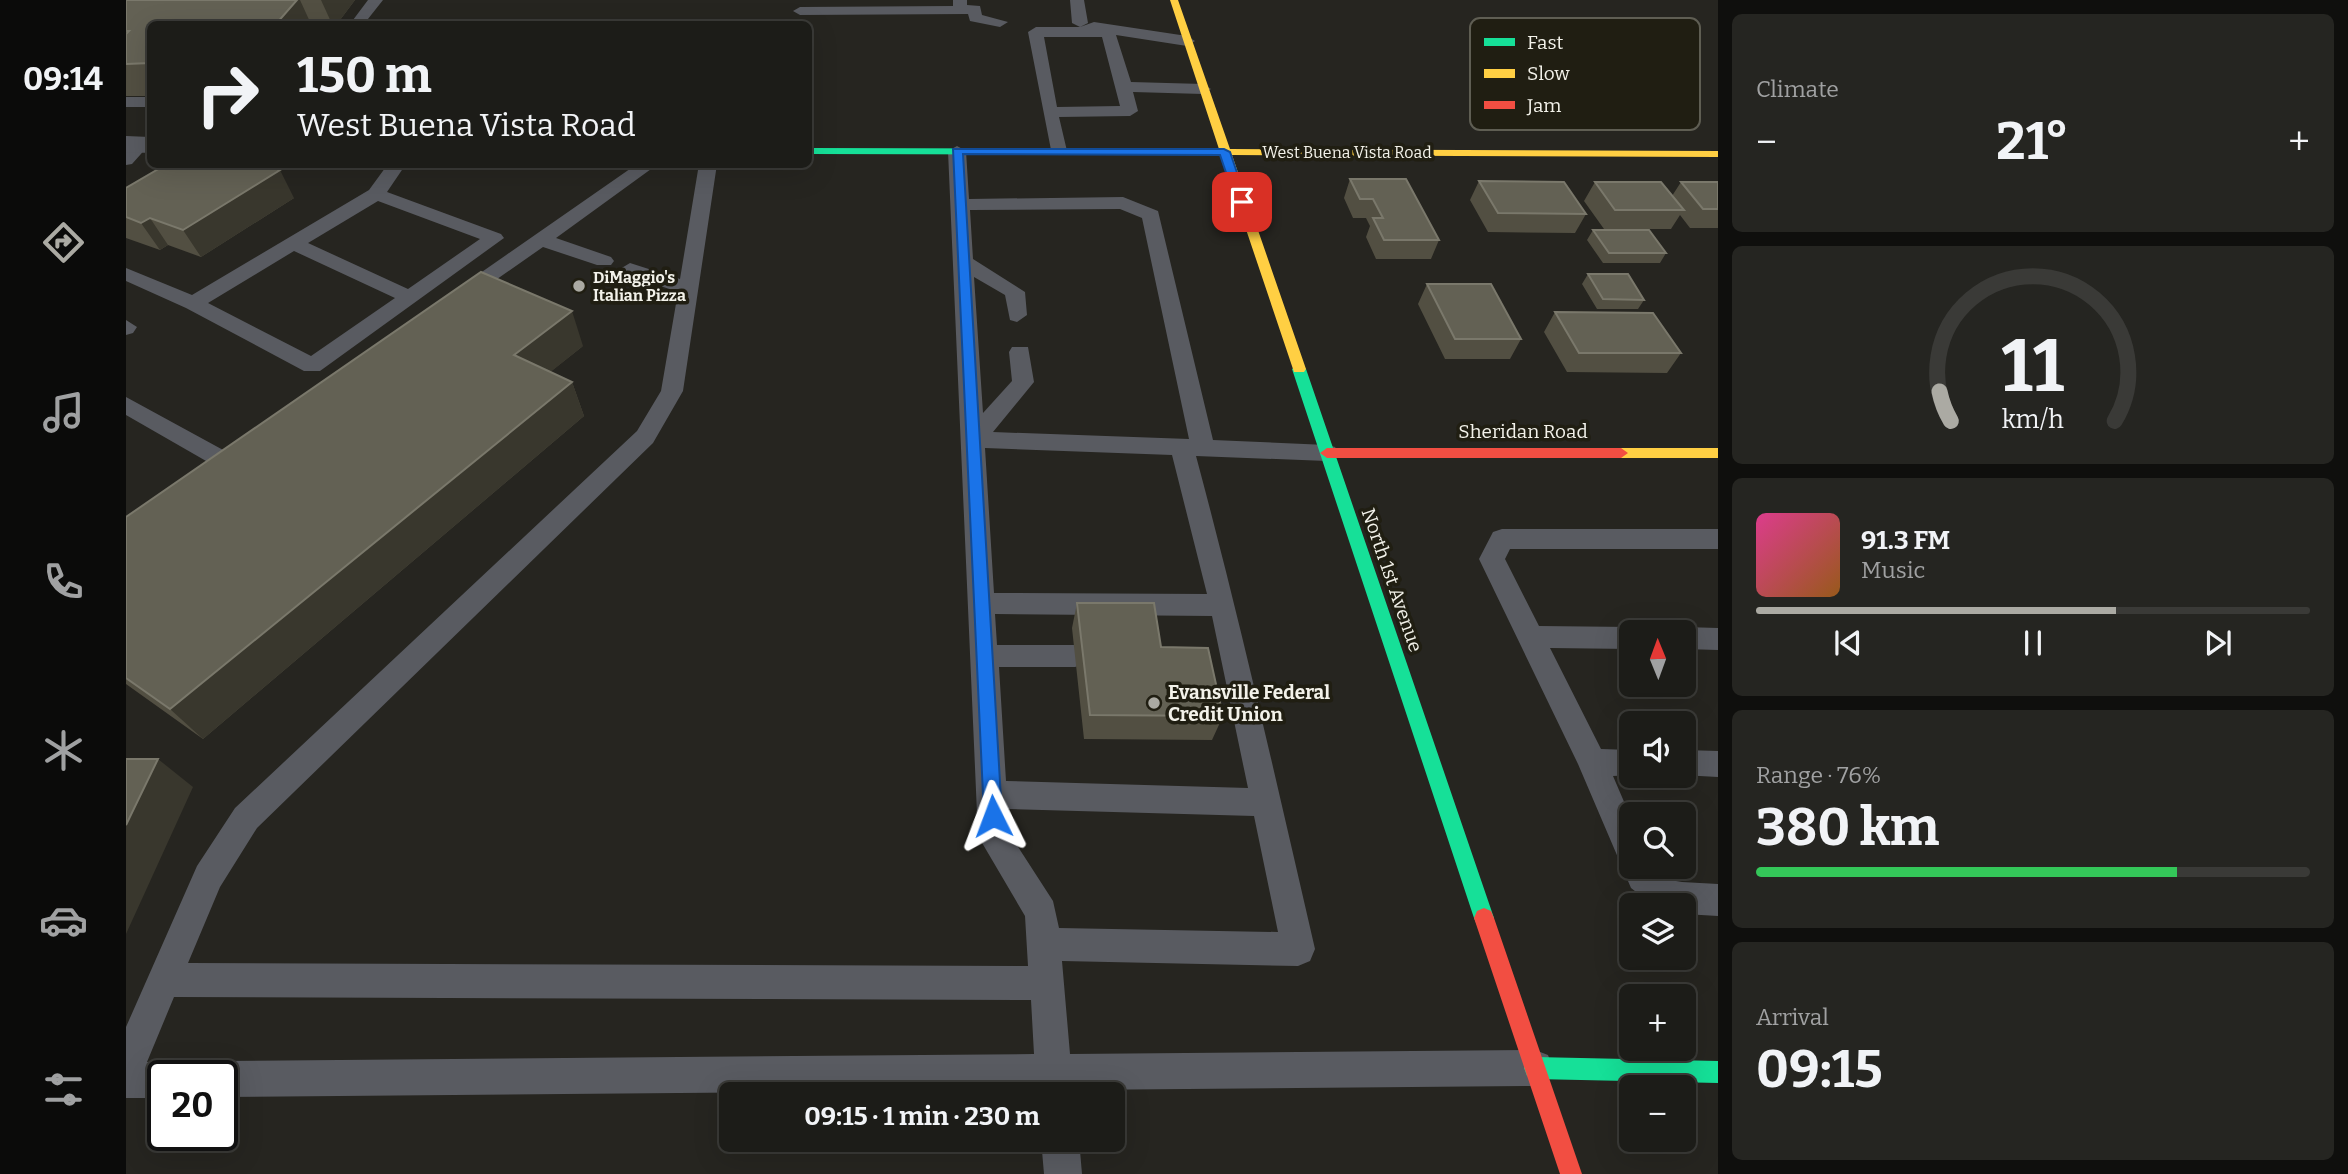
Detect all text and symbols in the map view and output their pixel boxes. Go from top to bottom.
legend [1470,18,1700,130]
text: Fast [1527,31,1564,54]
text: 150 m [297,46,432,105]
icon: right [182,49,273,140]
text: 09:14 [23,60,103,98]
text: Slow [1527,62,1570,85]
text: Climate [1756,75,1839,103]
text: Jam [1526,94,1561,117]
text: West Buena Vista Road [297,106,636,144]
text: 21° [1996,110,2069,173]
text: − [1756,119,1777,165]
text: + [2288,119,2310,165]
street label: West Buena Vista Road [1262,143,1432,162]
pin [1212,172,1272,232]
icon: arrive [1223,183,1261,221]
icon: directions [39,218,88,267]
place label: DiMaggio's Italian Pizza [593,268,686,305]
marker: DiMaggio's Italian Pizza [571,278,587,294]
text: 11 [2002,323,2065,410]
icon: music [39,388,88,437]
text: km/h [2002,405,2064,435]
street label: Sheridan Road [1458,420,1588,443]
street label: North 1st Avenue [1357,505,1427,655]
text: 91.3 FM [1861,525,1950,556]
text: Music [1861,556,1925,584]
icon: phone [39,557,88,606]
north arrow [1619,620,1696,696]
map controls [1619,620,1696,1152]
icon: previous [1829,624,1867,662]
icon: pause [2014,624,2052,662]
icon: next [2199,624,2237,662]
place label: Evansville Federal Credit Union [1168,681,1330,726]
marker: Evansville Federal Credit Union [1146,695,1162,711]
button: sound [1619,711,1696,788]
icon: climate [39,726,88,775]
text: Range · 76% [1756,761,1881,789]
position arrow [956,779,1030,853]
text: 380 km [1756,796,1939,859]
button: search [1619,802,1696,879]
button: layers [1619,893,1696,970]
icon: car [39,896,88,945]
button: + [1619,984,1696,1061]
text: Arrival [1756,1003,1829,1031]
text: 09:15 [1756,1038,1883,1101]
speed limit sign: 20 [147,1060,238,1151]
icon: filters [39,1065,88,1114]
button: − [1619,1075,1696,1152]
text: 09:15 · 1 min · 230 m [804,1101,1040,1132]

